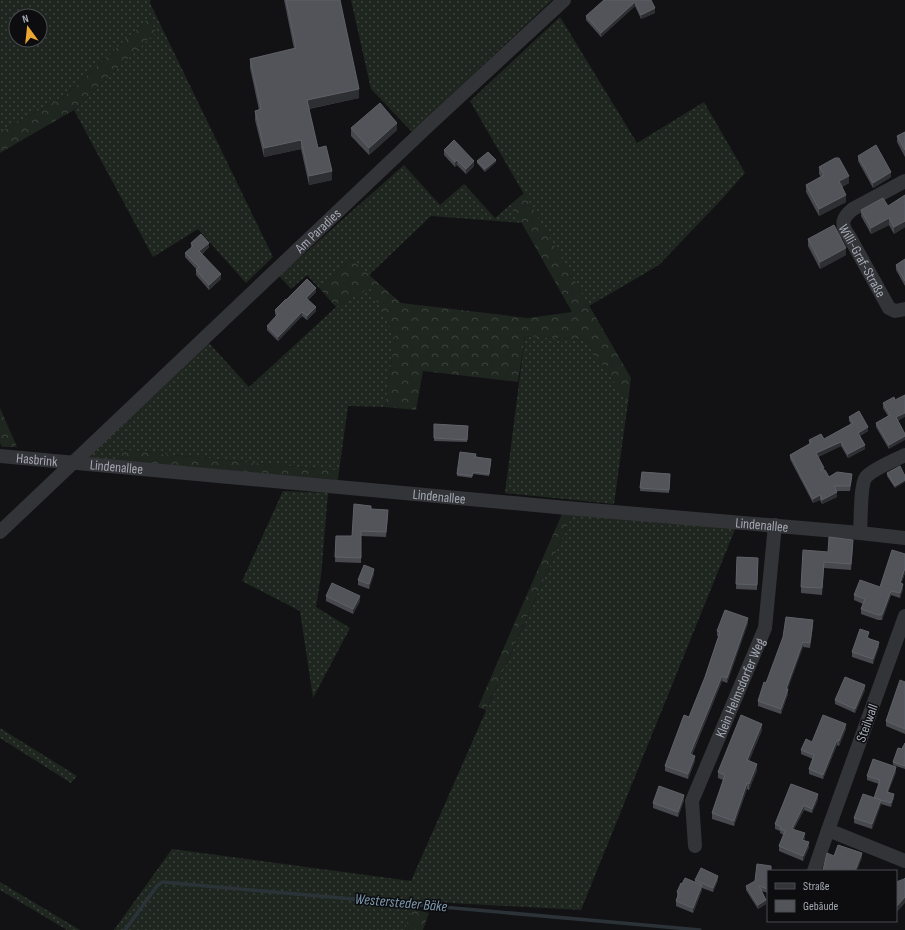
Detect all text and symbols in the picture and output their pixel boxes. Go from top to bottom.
north arrow [8,8,48,48]
text: N [21,12,30,26]
street label: Am Paradies [291,205,344,257]
street label: Willi-Graf-Straße [835,221,890,300]
street label: Hasbrink [15,449,59,470]
street label: Lindenallee [89,456,144,478]
street label: Lindenallee [412,485,466,507]
street label: Lindenallee [735,514,789,535]
street label: Klein Helmsdorfer Weg [711,635,768,740]
street label: Steilwall [852,702,882,744]
legend [767,870,897,922]
text: Straße [803,879,830,894]
water label: Westersteder Bäke [354,889,448,917]
text: Gebäude [803,899,838,914]

